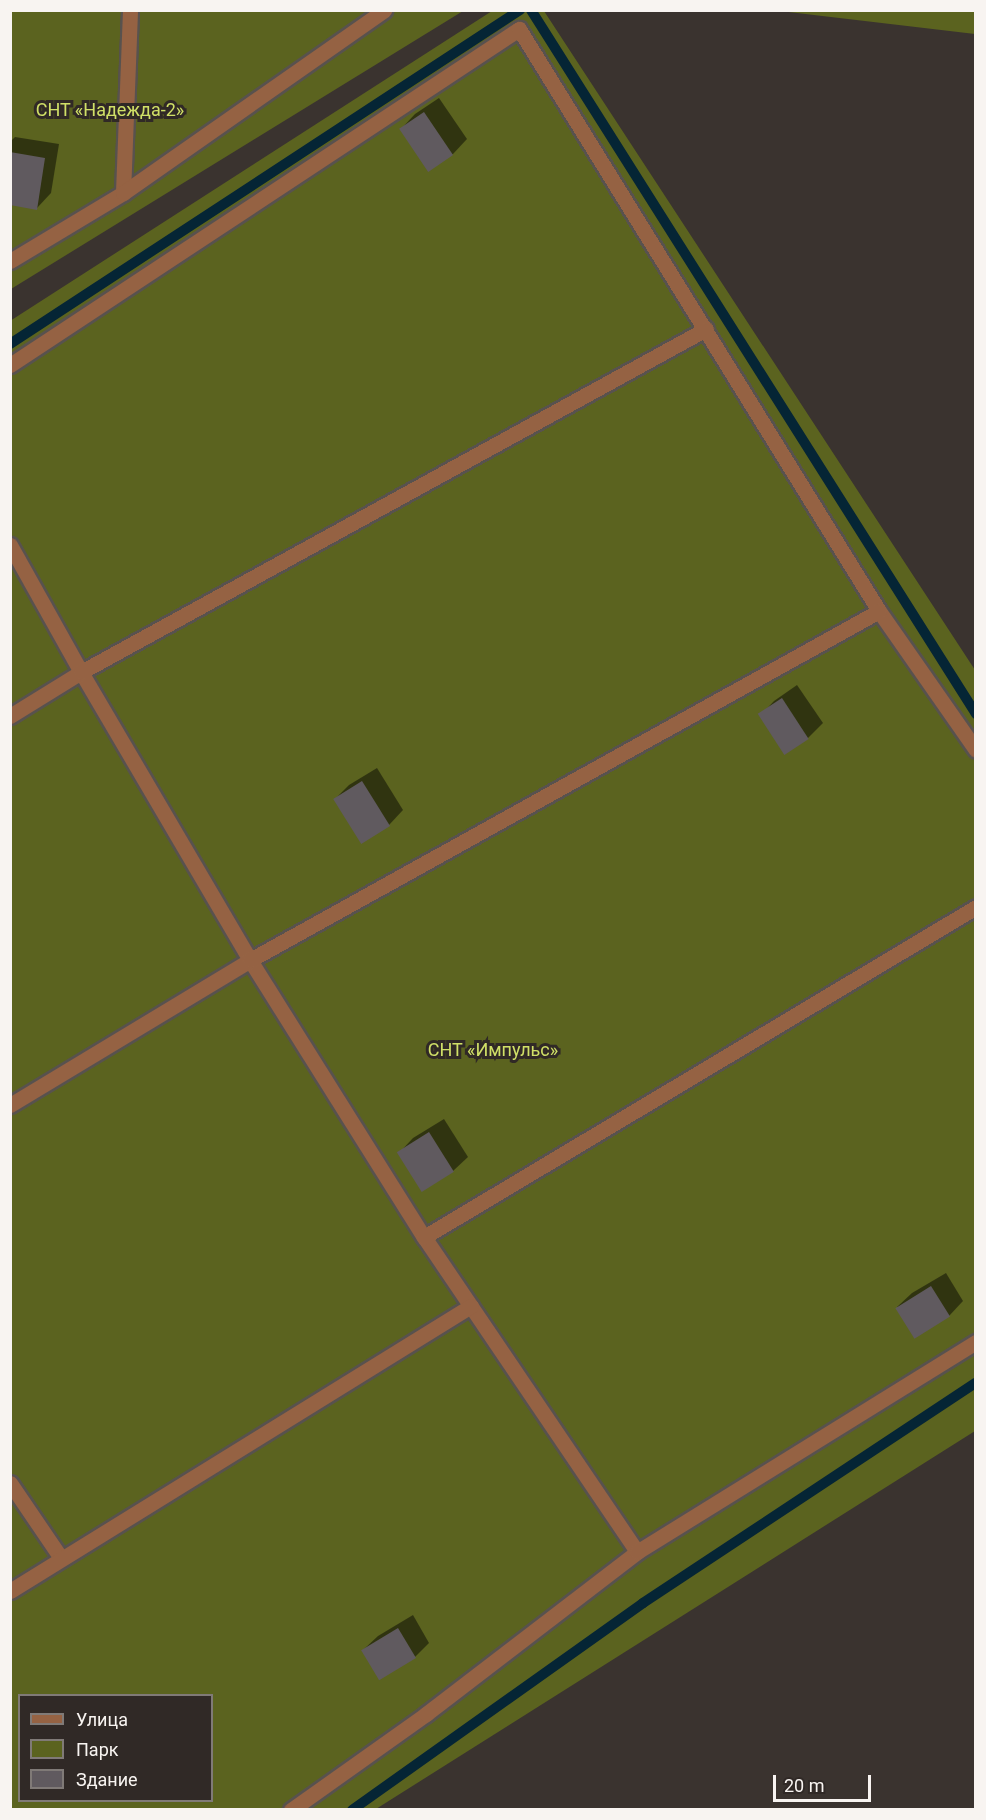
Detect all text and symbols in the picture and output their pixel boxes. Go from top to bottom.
park label: СНТ «Надежда-2» [36,99,184,121]
park label: СНТ «Импульс» [428,1039,558,1061]
legend [18,1694,213,1802]
text: Улица [76,1709,128,1730]
text: Парк [76,1739,118,1760]
scale bar [776,1763,874,1801]
text: Здание [76,1769,138,1790]
text: 20 m [784,1775,824,1796]

